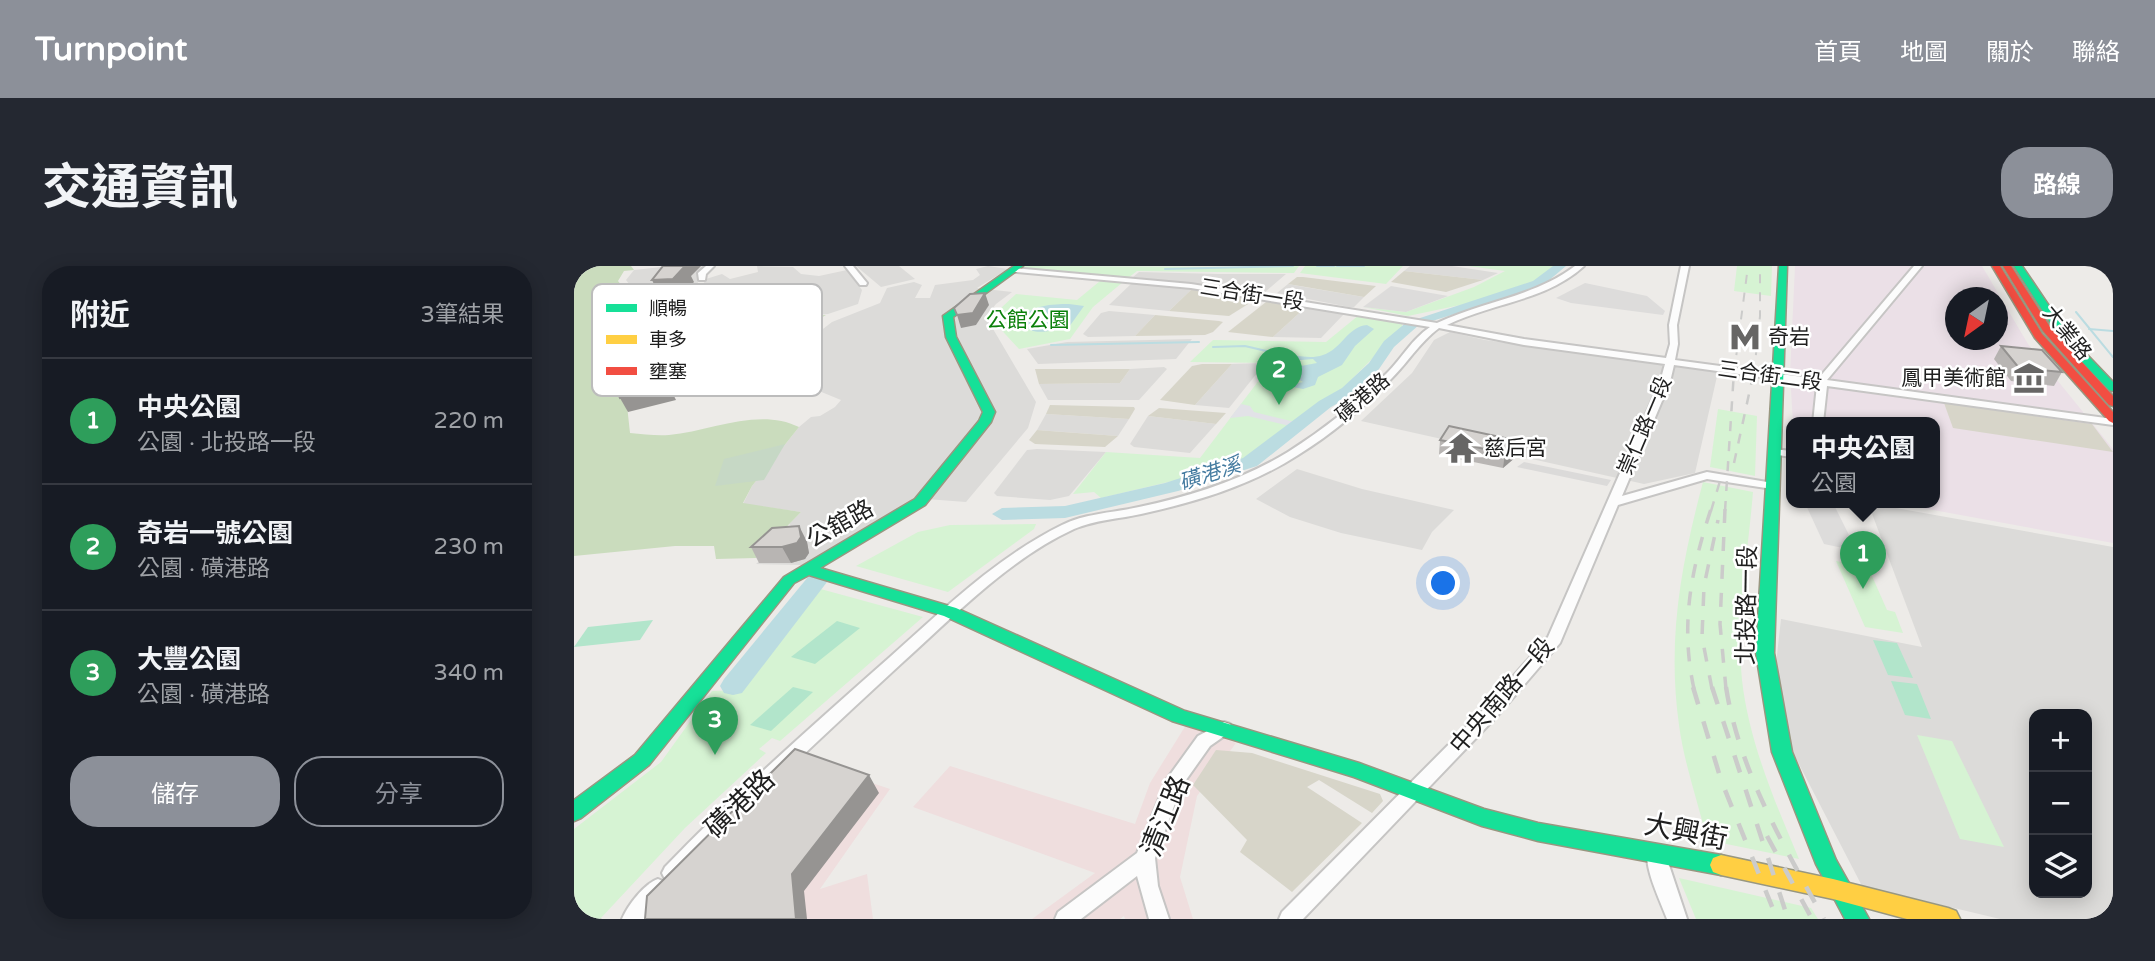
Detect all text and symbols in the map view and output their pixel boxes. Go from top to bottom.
text: Turnpoint [35,30,187,69]
text: 首頁 [1814,38,1862,67]
text: 地圖 [1900,38,1948,67]
text: 關於 [1986,38,2034,67]
text: 聯絡 [2072,38,2120,67]
button: 路線 [2001,147,2113,218]
text: 交通資訊 [42,159,238,218]
street label: 三合街一段 [1198,274,1306,316]
legend [592,284,822,396]
north arrow [1945,287,2008,350]
text: 附近 [70,297,130,334]
text: 順暢 [649,298,687,320]
text: 3筆結果 [421,301,504,329]
street label: 大業路 [2037,301,2097,365]
park label: 公館公園 [986,308,1070,333]
metro station icon: 奇岩 [1728,320,1762,354]
place label: 奇岩 [1768,325,1810,350]
text: 車多 [649,329,687,351]
pin: 2 [1256,347,1302,405]
street label: 三合街二段 [1716,356,1824,396]
text: 壅塞 [649,361,687,383]
museum icon: 鳳甲美術館 [2012,361,2046,395]
place label: 鳳甲美術館 [1901,366,2006,391]
street label: 磺港路 [1331,368,1395,428]
street label: 崇仁路一段 [1613,373,1677,479]
text: 中央公園 [137,392,241,423]
text: 1 [86,407,100,435]
text: 220 m [434,407,504,435]
popup [1786,417,1940,508]
text: 公園 · 北投路一段 [137,429,316,457]
temple icon: 慈后宮 [1444,431,1478,465]
text: 中央公園 [1811,433,1915,464]
place label: 慈后宮 [1484,436,1547,461]
water label: 磺港溪 [1176,451,1247,496]
text: 公園 [1811,470,1857,498]
street label: 公舘路 [801,494,879,554]
text: 奇岩一號公園 [137,518,293,549]
pin: 1 [1840,531,1886,589]
text: 2 [86,533,100,561]
text: 230 m [434,533,504,561]
street label: 北投路一段 [1731,545,1763,665]
text: 公園 · 磺港路 [137,555,270,583]
your location [1426,566,1460,600]
street label: 中央南路一段 [1444,632,1560,760]
text: 大豐公園 [137,644,241,675]
text: 3 [86,659,100,687]
text: 340 m [434,659,504,687]
text: 公園 · 磺港路 [137,681,270,709]
pin: 3 [692,697,738,755]
map controls [2029,709,2092,898]
button: + [2029,709,2092,772]
button: 儲存 [70,756,280,827]
button: 分享 [294,756,504,827]
street label: 磺港路 [698,763,782,845]
street label: 清江路 [1135,771,1197,861]
button: − [2029,772,2092,835]
street label: 大興街 [1642,807,1730,857]
button: layers [2029,835,2092,898]

